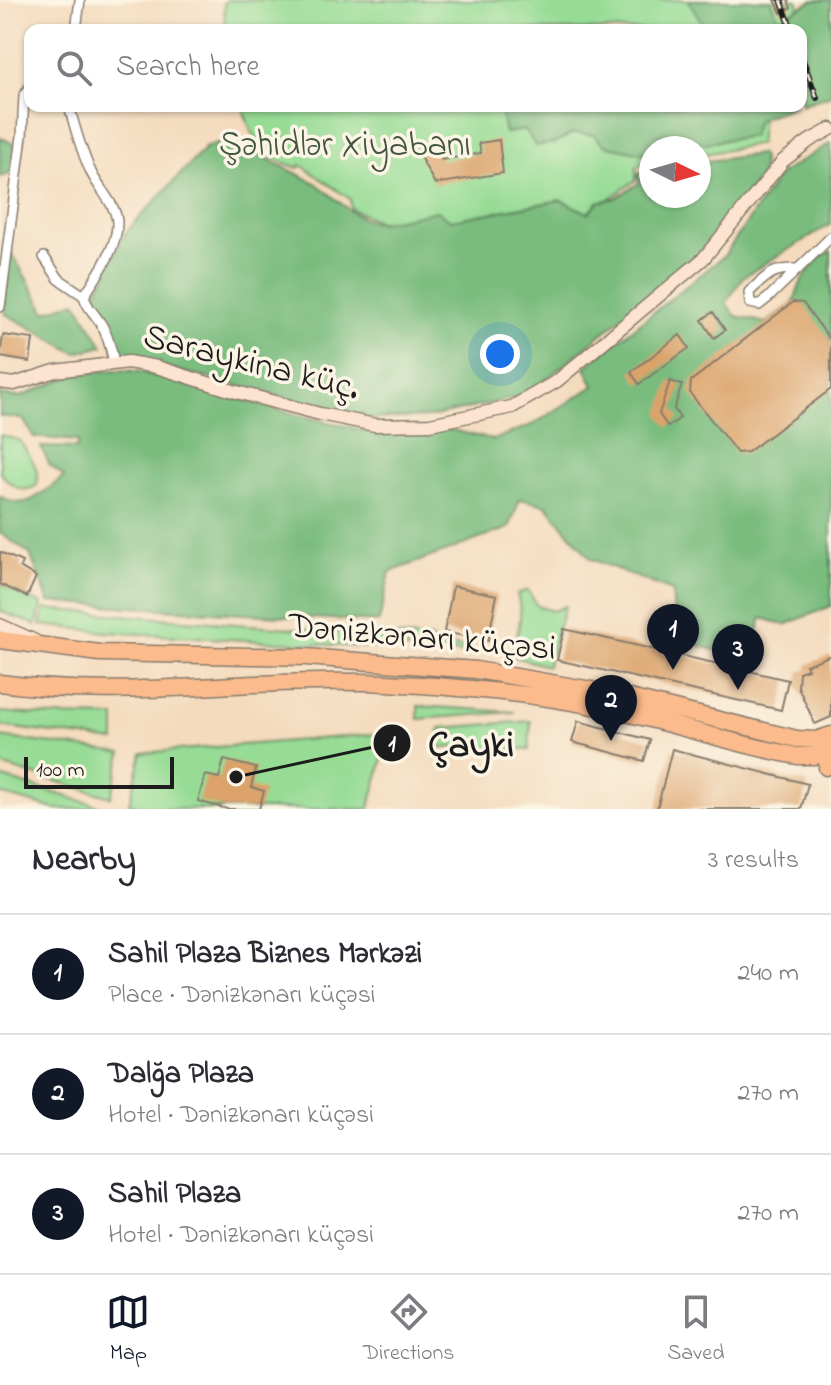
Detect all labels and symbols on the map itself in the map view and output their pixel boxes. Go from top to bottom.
park label: Şəhidlər Xiyabanı [219,120,471,173]
north arrow [639,136,711,208]
street label: Saraykina küç. [137,312,365,416]
your location [480,334,520,374]
street label: Dənizkənarı küçəsi [285,601,558,677]
pin: 1 [647,604,699,670]
pin: 3 [712,624,764,690]
pin: 2 [585,675,637,741]
callout: Çayki [372,712,530,774]
text: Çayki [428,719,514,775]
text: 1 [388,728,396,763]
scale bar [24,753,174,789]

